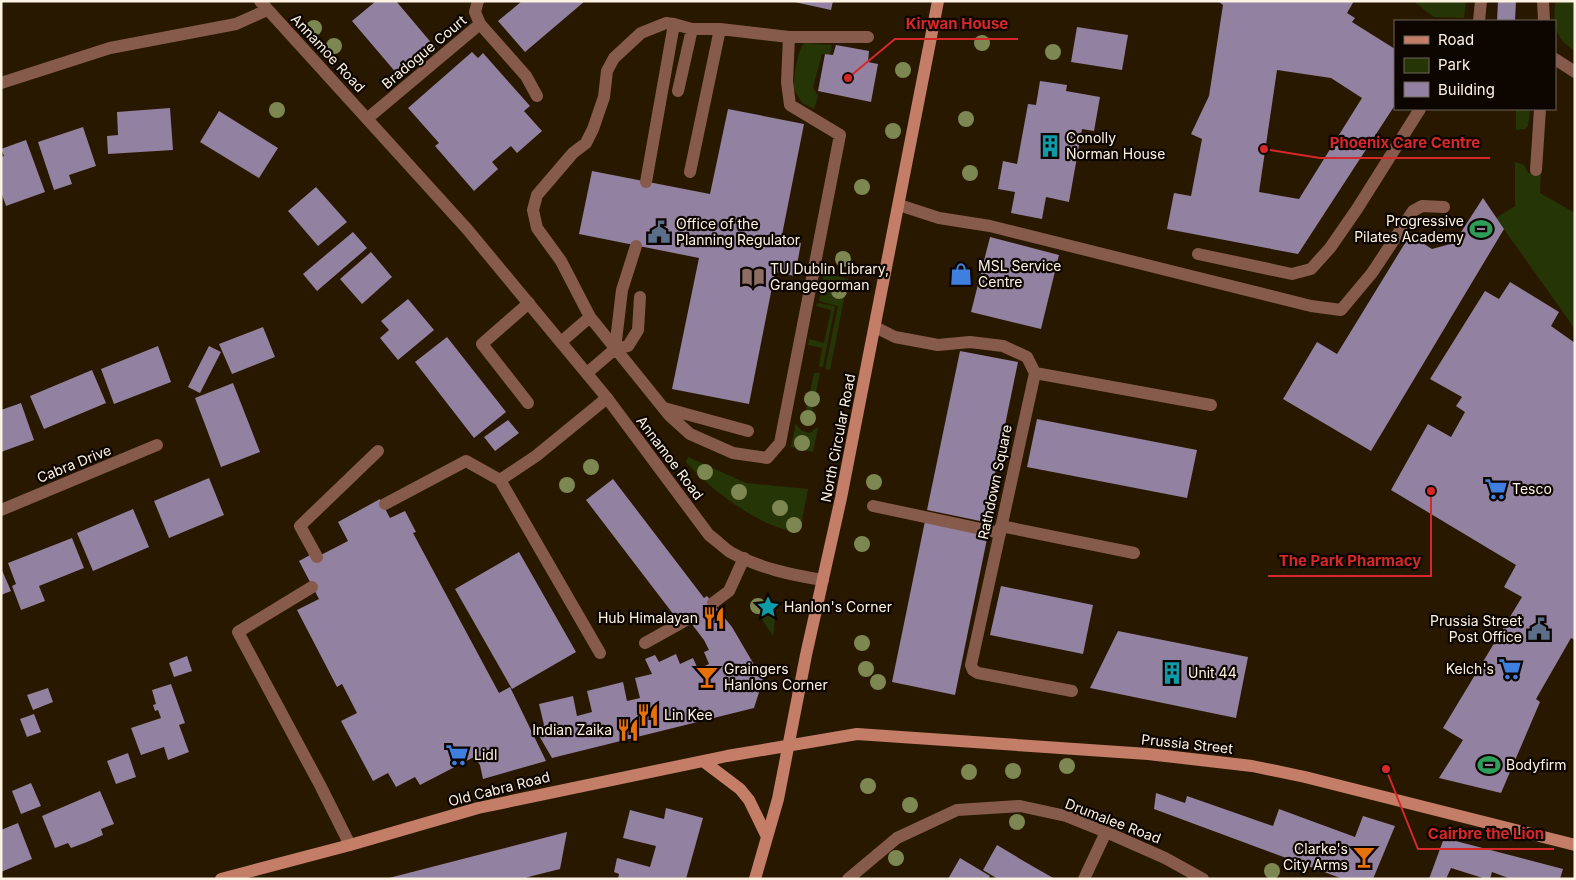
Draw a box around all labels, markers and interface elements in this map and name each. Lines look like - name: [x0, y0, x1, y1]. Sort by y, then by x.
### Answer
- callout: Kirwan House: [895, 9, 1018, 39]
- street label: Annamoe Road: [288, 10, 369, 95]
- street label: Bradogue Court: [378, 11, 470, 92]
- text: Kirwan House: [906, 14, 1008, 33]
- legend: [1394, 20, 1556, 110]
- text: Road: [1438, 30, 1474, 49]
- text: Park: [1438, 55, 1471, 74]
- text: Building: [1438, 80, 1495, 99]
- callout: Phoenix Care Centre: [1320, 128, 1490, 158]
- place label: Conolly Norman House: [1066, 129, 1165, 162]
- building icon: Conolly Norman House: [1037, 133, 1063, 159]
- text: Phoenix Care Centre: [1330, 133, 1480, 152]
- place label: Progressive Pilates Academy: [1354, 212, 1464, 245]
- place label: Office of the Planning Regulator: [676, 215, 800, 248]
- sports icon: Progressive Pilates Academy: [1468, 216, 1494, 242]
- public building icon: Office of the Planning Regulator: [646, 219, 672, 245]
- place label: MSL Service Centre: [978, 257, 1062, 290]
- place label: TU Dublin Library, Grangegorman: [770, 260, 889, 293]
- shop icon: MSL Service Centre: [948, 261, 974, 287]
- library icon: TU Dublin Library, Grangegorman: [740, 264, 766, 290]
- street label: North Circular Road: [817, 372, 858, 504]
- street label: Annamoe Road: [633, 412, 707, 503]
- street label: Rathdown Square: [974, 423, 1015, 541]
- street label: Cabra Drive: [34, 441, 113, 486]
- supermarket icon: Tesco: [1483, 476, 1509, 502]
- place label: Tesco: [1512, 480, 1552, 497]
- callout: The Park Pharmacy: [1268, 546, 1431, 576]
- text: The Park Pharmacy: [1279, 551, 1421, 570]
- place icon: Hanlon's Corner: [755, 594, 781, 620]
- place label: Hanlon's Corner: [784, 598, 892, 615]
- restaurant icon: Hub Himalayan: [701, 605, 727, 631]
- place label: Hub Himalayan: [598, 609, 698, 626]
- place label: Prussia Street Post Office: [1430, 612, 1522, 645]
- public building icon: Prussia Street Post Office: [1526, 616, 1552, 642]
- supermarket icon: Kelch's: [1497, 656, 1523, 682]
- place label: Graingers Hanlons Corner: [724, 660, 828, 693]
- building icon: Unit 44: [1159, 660, 1185, 686]
- place label: Kelch's: [1446, 660, 1494, 677]
- bar icon: Graingers Hanlons Corner: [694, 664, 720, 690]
- place label: Unit 44: [1188, 664, 1237, 681]
- restaurant icon: Lin Kee: [635, 702, 661, 728]
- place label: Lin Kee: [664, 706, 713, 723]
- restaurant icon: Indian Zaika: [615, 717, 641, 743]
- place label: Indian Zaika: [532, 721, 612, 738]
- street label: Prussia Street: [1140, 730, 1234, 757]
- supermarket icon: Lidl: [444, 742, 470, 768]
- place label: Lidl: [474, 746, 497, 763]
- sports icon: Bodyfirm: [1476, 752, 1502, 778]
- place label: Bodyfirm: [1506, 756, 1567, 773]
- street label: Old Cabra Road: [446, 768, 551, 809]
- street label: Drumalee Road: [1063, 794, 1163, 847]
- callout: Cairbre the Lion: [1418, 819, 1554, 849]
- text: Cairbre the Lion: [1428, 824, 1544, 843]
- place label: Clarke's City Arms: [1283, 840, 1348, 873]
- bar icon: Clarke's City Arms: [1351, 844, 1377, 870]

